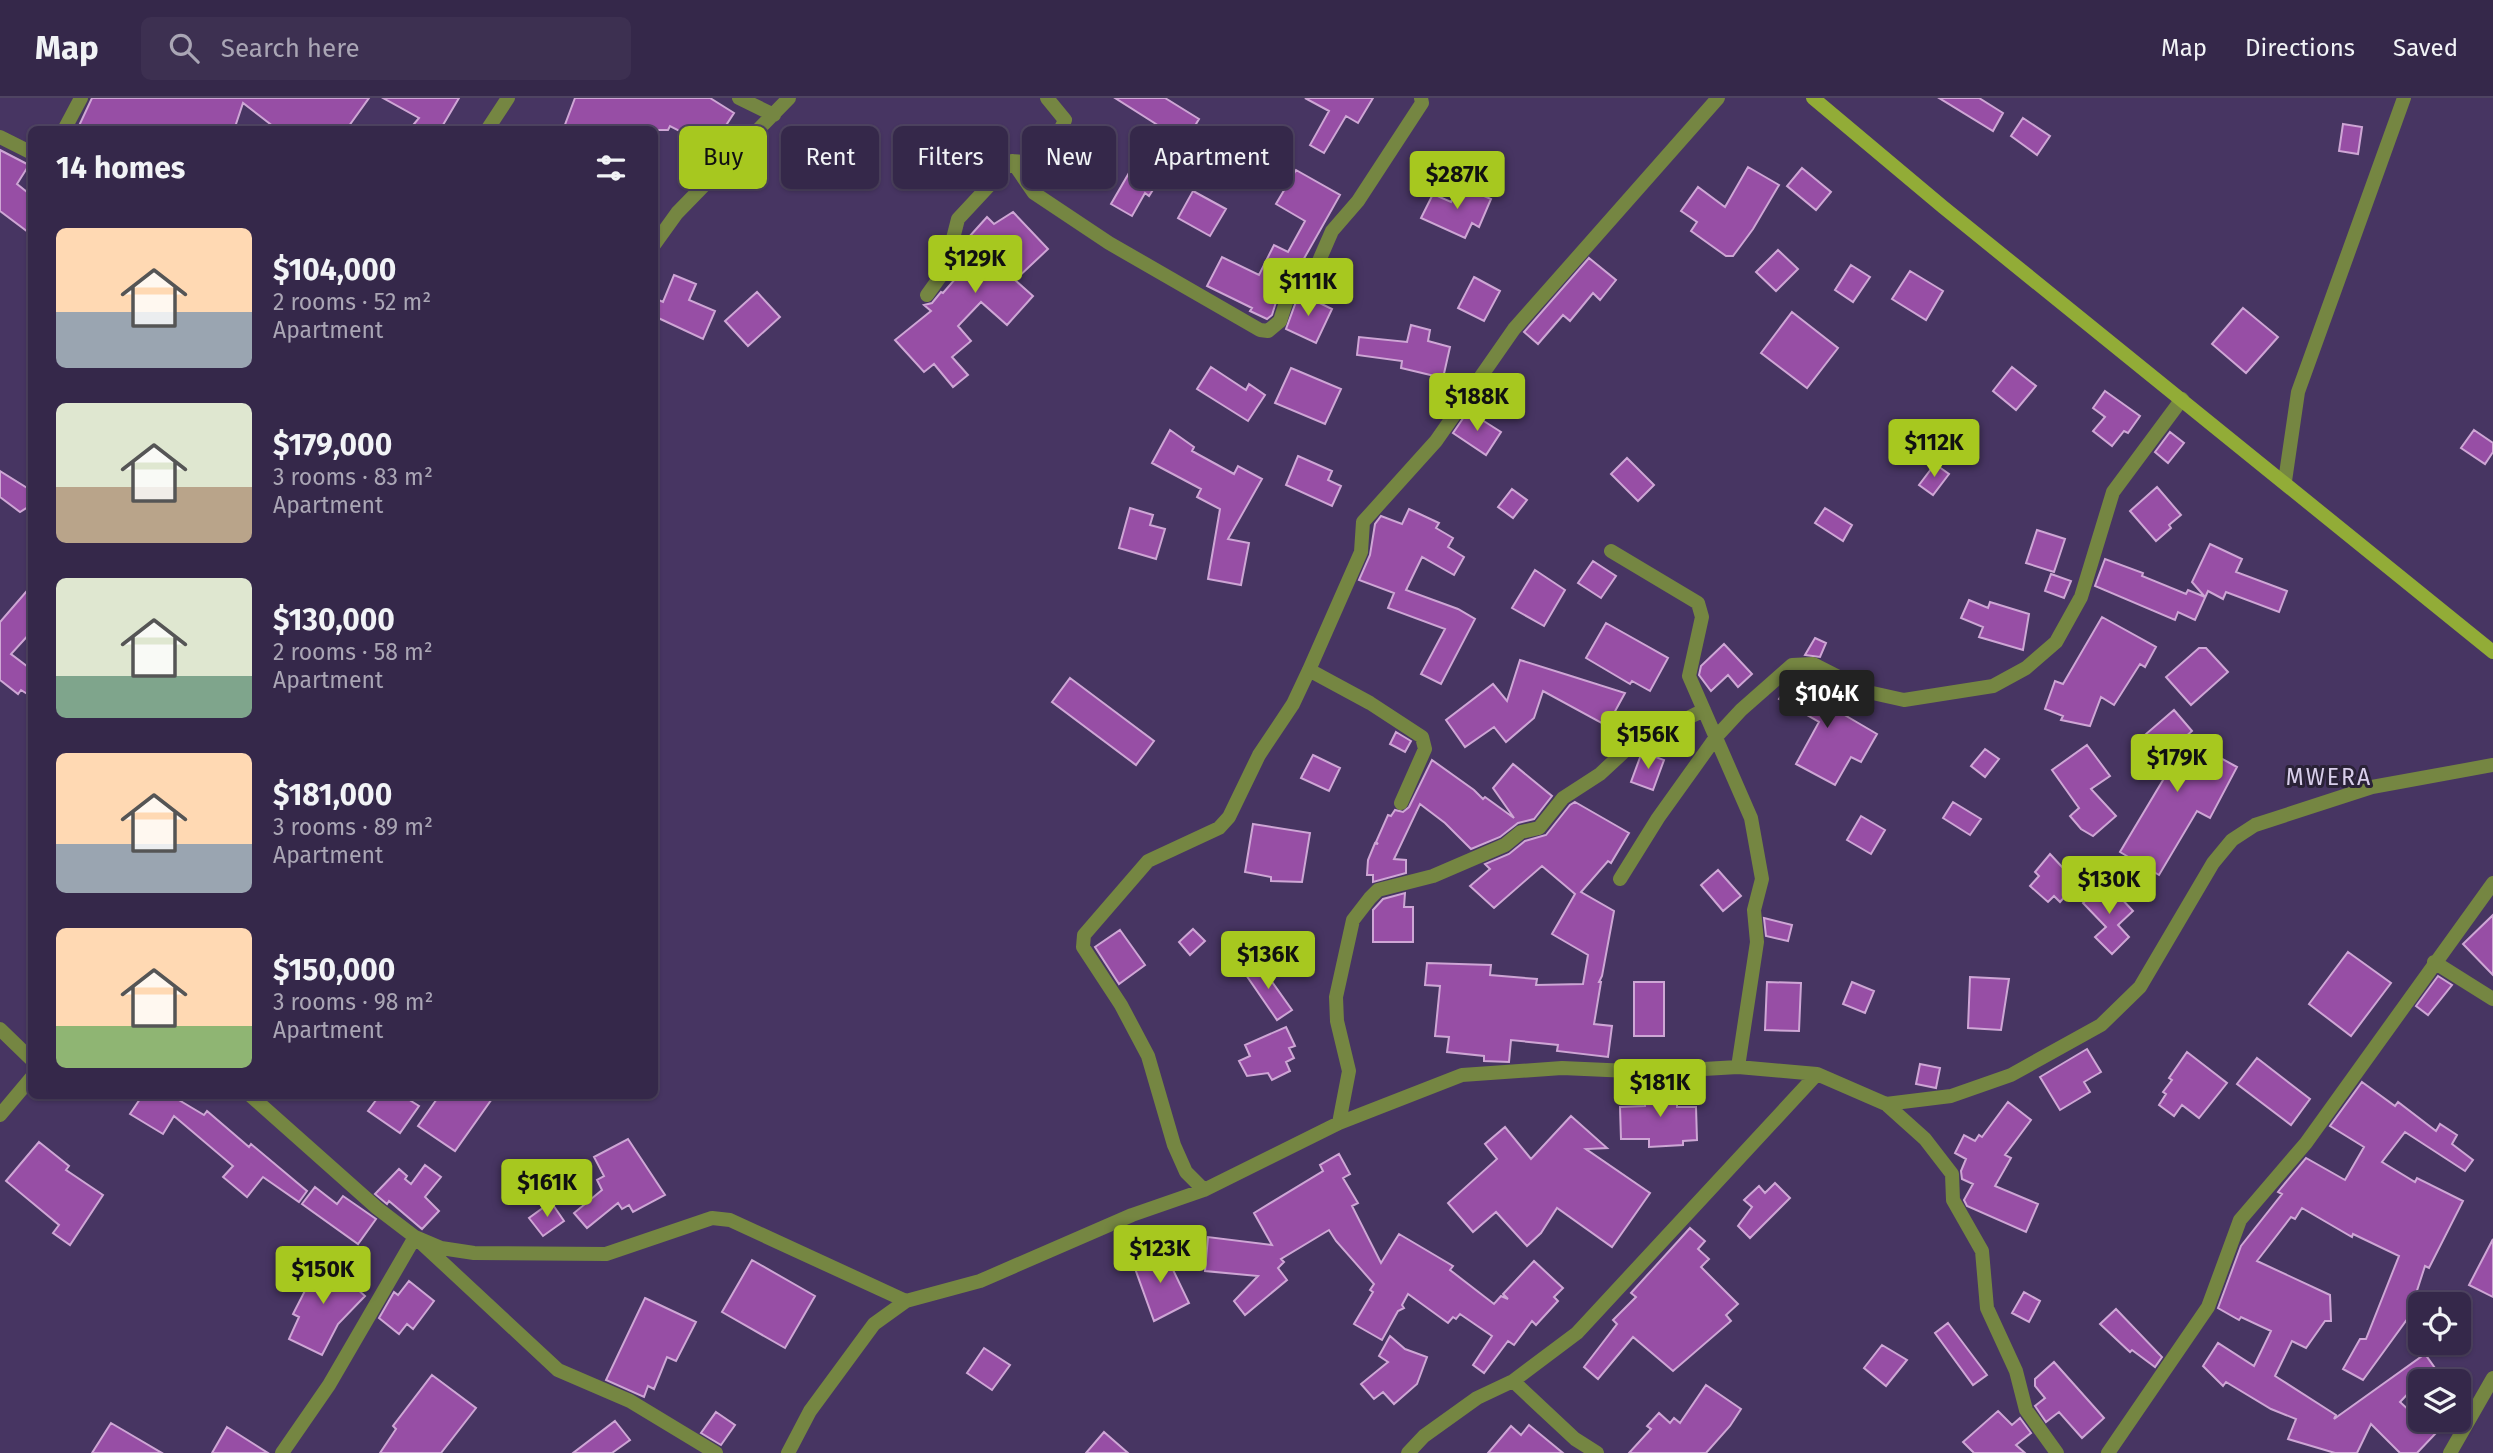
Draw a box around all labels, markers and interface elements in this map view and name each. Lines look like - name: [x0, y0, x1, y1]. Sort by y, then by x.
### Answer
- search box: [141, 17, 631, 80]
- text: Map: [35, 28, 99, 68]
- icon: search: [165, 29, 203, 67]
- text: Search here: [221, 33, 360, 64]
- text: Map: [2161, 34, 2207, 62]
- text: Directions: [2245, 34, 2355, 62]
- text: Saved: [2393, 34, 2458, 62]
- chip: Buy: [679, 126, 767, 189]
- chip: Rent: [781, 126, 879, 189]
- chip: Filters: [893, 126, 1008, 189]
- chip: New: [1022, 126, 1116, 189]
- chip: Apartment: [1130, 126, 1293, 189]
- icon: filters: [592, 149, 630, 187]
- text: 14 homes: [56, 150, 185, 186]
- pin: $287K: [1408, 152, 1506, 211]
- text: $287K: [1426, 160, 1488, 188]
- pin: $129K: [926, 236, 1024, 295]
- text: $129K: [944, 244, 1006, 272]
- text: $104,000: [273, 252, 396, 288]
- icon: home: [112, 256, 196, 340]
- pin: $111K: [1259, 258, 1357, 318]
- text: $111K: [1279, 267, 1337, 295]
- text: 2 rooms · 52 m²: [273, 288, 431, 316]
- text: Apartment: [273, 316, 383, 344]
- pin: $188K: [1428, 374, 1526, 433]
- text: $188K: [1445, 382, 1509, 410]
- pin: $112K: [1885, 420, 1983, 479]
- text: $179,000: [273, 427, 392, 463]
- text: $112K: [1904, 428, 1964, 456]
- icon: home: [112, 431, 196, 515]
- text: 3 rooms · 83 m²: [273, 463, 433, 491]
- text: Apartment: [273, 491, 383, 519]
- text: $130,000: [273, 602, 395, 638]
- icon: home: [112, 606, 196, 690]
- text: 2 rooms · 58 m²: [273, 638, 433, 666]
- text: Apartment: [273, 666, 383, 694]
- pin: $104K: [1778, 670, 1876, 730]
- text: $104K: [1795, 679, 1859, 707]
- pin: $156K: [1599, 712, 1697, 771]
- text: $156K: [1617, 720, 1679, 748]
- pin: $179K: [2128, 734, 2226, 794]
- text: $179K: [2147, 743, 2207, 771]
- district label: MWERA: [2286, 763, 2372, 791]
- text: $181,000: [273, 777, 392, 813]
- icon: home: [112, 781, 196, 865]
- text: 3 rooms · 89 m²: [273, 813, 433, 841]
- text: Apartment: [273, 841, 383, 869]
- pin: $130K: [2060, 856, 2158, 916]
- text: $130K: [2078, 865, 2140, 893]
- pin: $136K: [1219, 932, 1317, 991]
- text: $136K: [1237, 940, 1299, 968]
- text: $150,000: [273, 952, 395, 988]
- icon: home: [112, 956, 196, 1040]
- text: 3 rooms · 98 m²: [273, 988, 433, 1016]
- text: Apartment: [273, 1016, 383, 1044]
- pin: $181K: [1611, 1060, 1709, 1119]
- text: $181K: [1630, 1068, 1690, 1096]
- pin: $161K: [498, 1160, 596, 1219]
- text: $161K: [517, 1168, 577, 1196]
- pin: $123K: [1111, 1226, 1209, 1285]
- text: $123K: [1130, 1234, 1190, 1262]
- pin: $150K: [274, 1246, 372, 1306]
- text: $150K: [292, 1255, 354, 1283]
- map controls: [2408, 1292, 2471, 1432]
- button: locate: [2408, 1292, 2471, 1355]
- button: layers: [2408, 1369, 2471, 1432]

